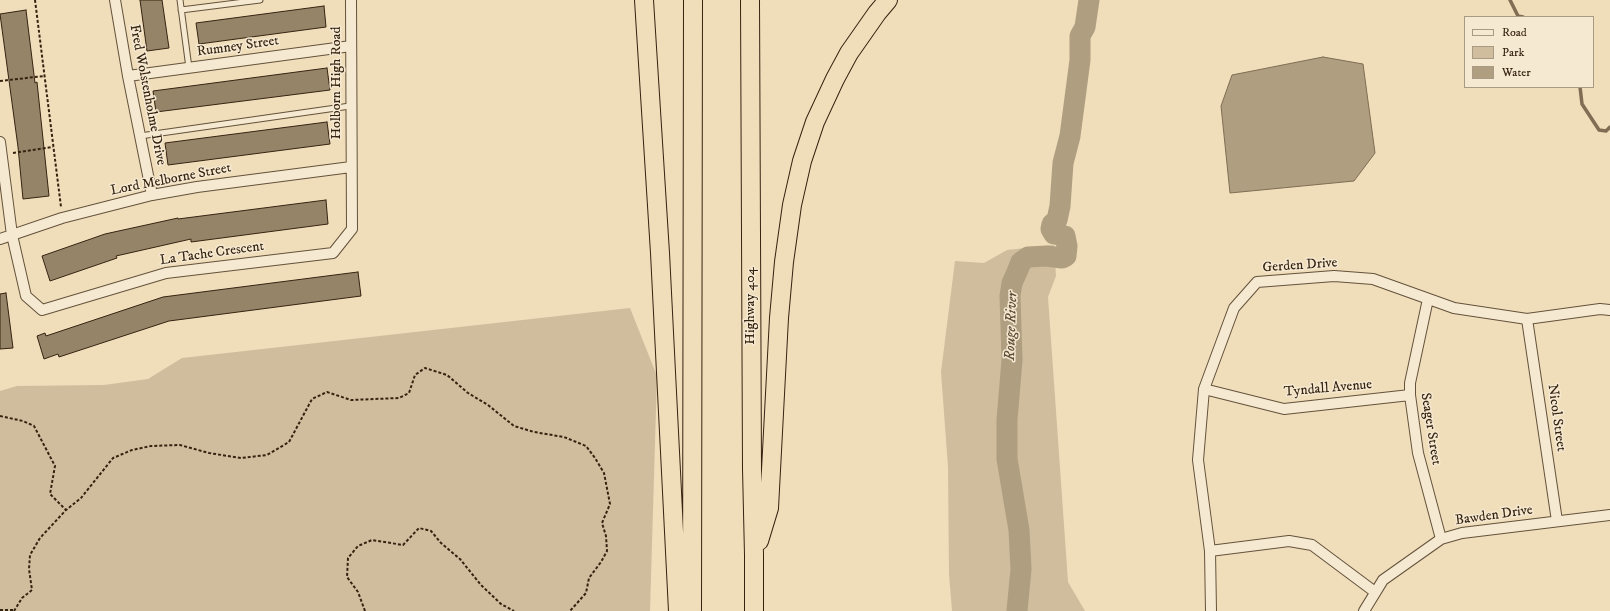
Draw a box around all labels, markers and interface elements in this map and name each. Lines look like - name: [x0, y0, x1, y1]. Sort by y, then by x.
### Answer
- legend: [1464, 16, 1594, 88]
- street label: Fred Wolstenholme Drive: [125, 23, 169, 167]
- text: Road: [1502, 25, 1527, 40]
- street label: Holborn High Road: [329, 27, 345, 139]
- street label: Rumney Street: [196, 33, 280, 61]
- text: Park: [1502, 45, 1524, 60]
- text: Water: [1502, 65, 1531, 80]
- street label: Lord Melborne Street: [109, 160, 233, 200]
- street label: La Tache Crescent: [159, 238, 265, 270]
- street label: Gerden Drive: [1262, 255, 1338, 277]
- street label: Highway 404: [743, 267, 759, 345]
- water label: Rouge River: [1002, 291, 1022, 361]
- street label: Tyndall Avenue: [1283, 377, 1373, 401]
- street label: Nicol Street: [1543, 383, 1569, 453]
- street label: Seager Street: [1416, 392, 1444, 466]
- street label: Bawden Drive: [1454, 502, 1534, 530]

